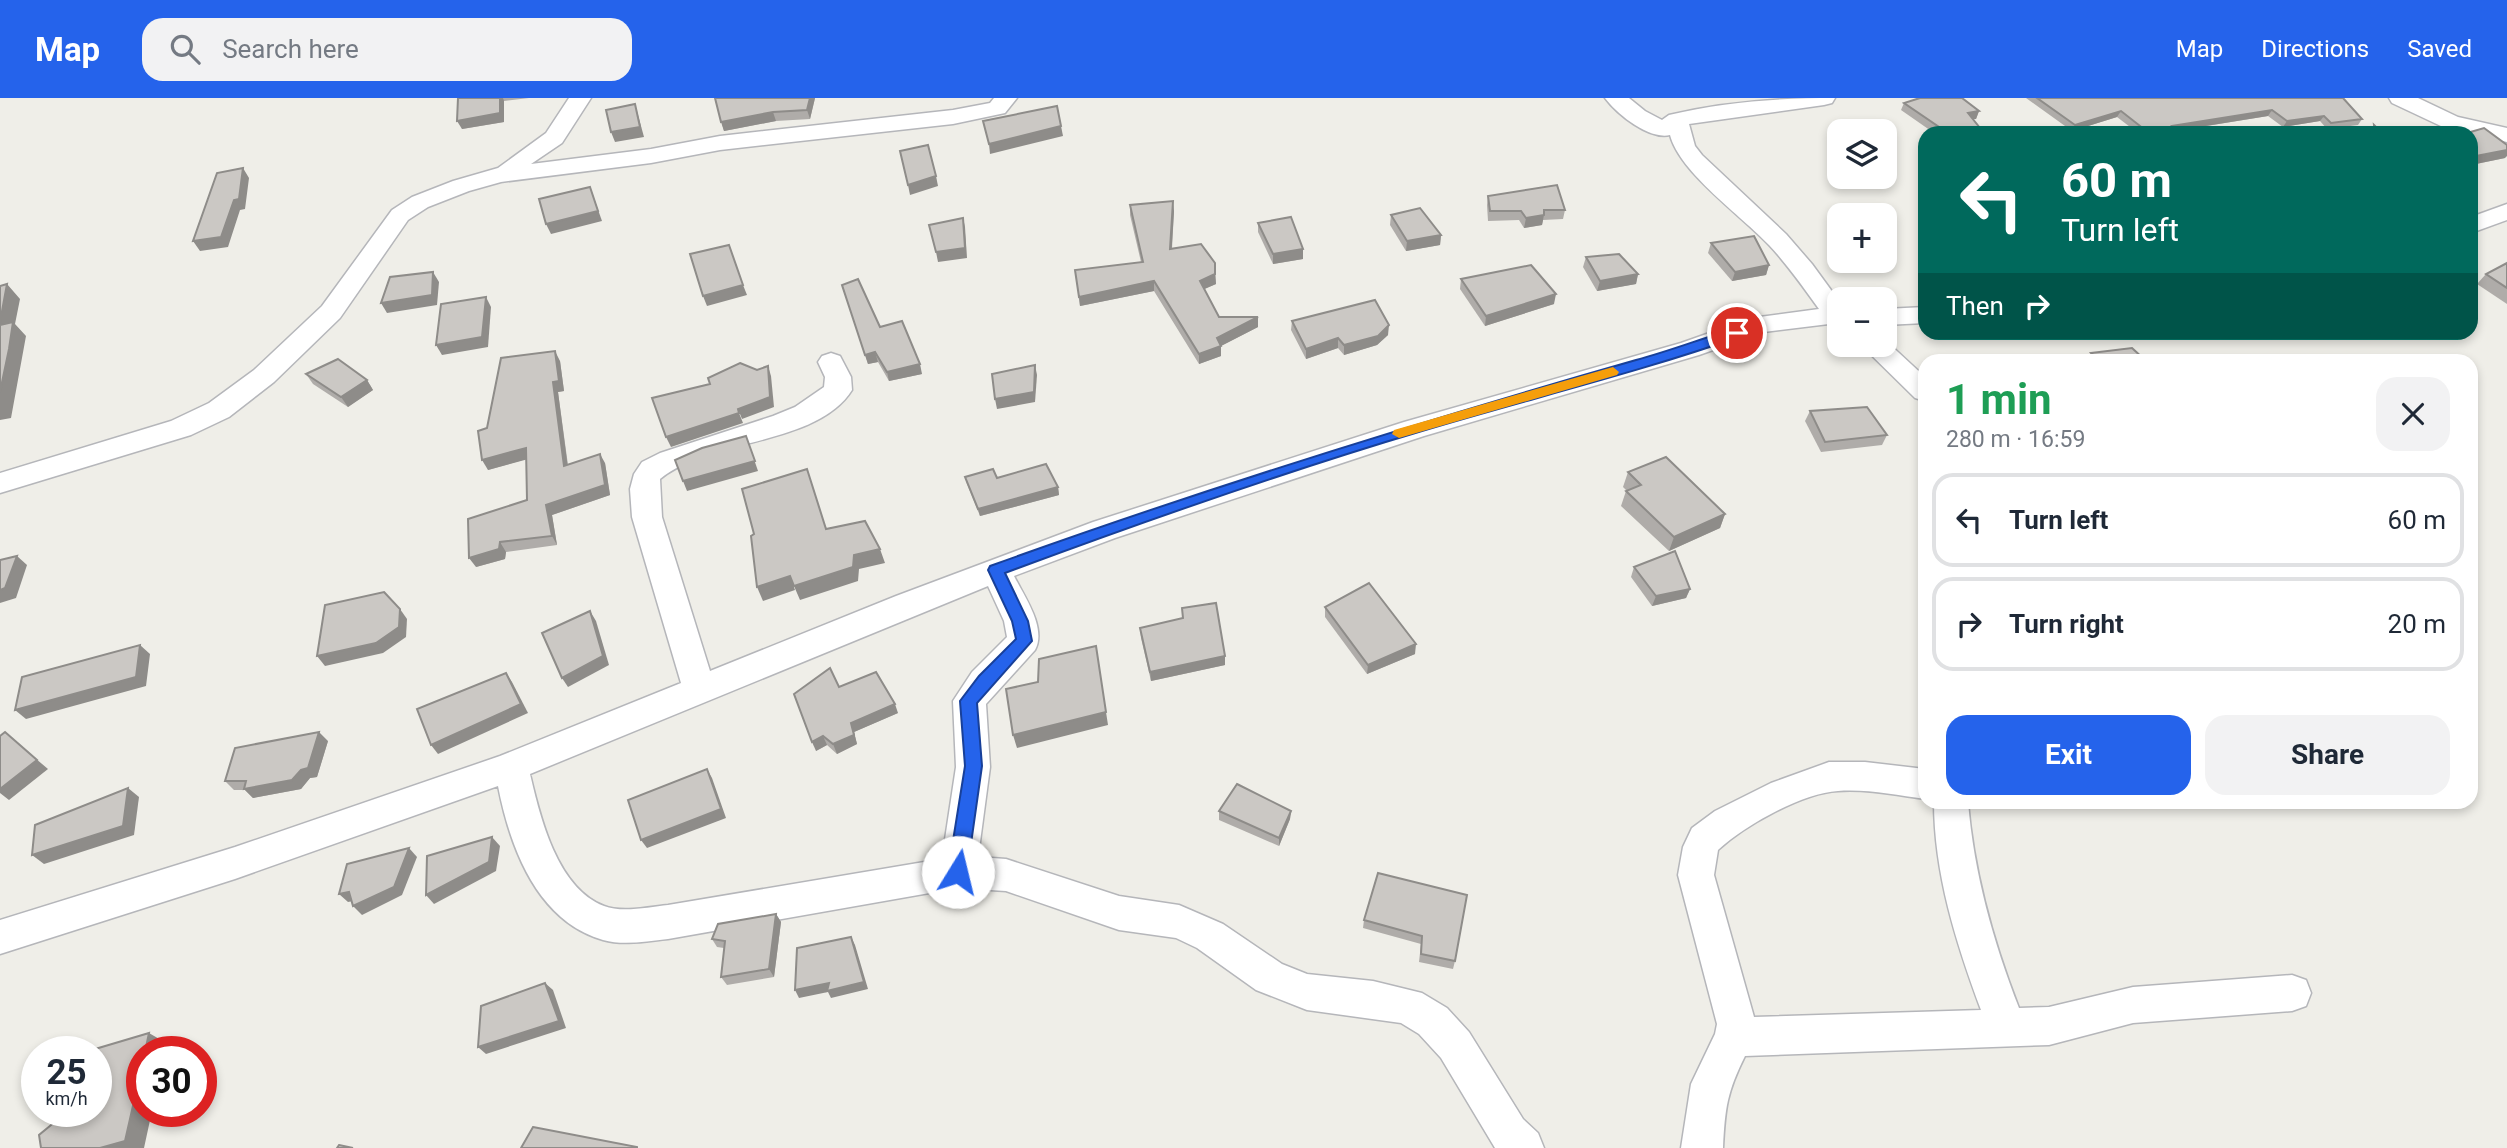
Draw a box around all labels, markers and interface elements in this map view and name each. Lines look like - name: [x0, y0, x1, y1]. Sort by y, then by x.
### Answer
- search box: [142, 18, 632, 81]
- text: Map: [35, 30, 100, 69]
- icon: search: [166, 30, 204, 68]
- text: Search here: [222, 34, 359, 64]
- text: Map: [2176, 35, 2223, 63]
- text: Directions: [2261, 35, 2369, 63]
- text: Saved: [2407, 35, 2472, 63]
- map controls: [1827, 119, 1897, 357]
- button: layers: [1827, 119, 1897, 189]
- text: 60 m: [2061, 152, 2172, 209]
- icon: left: [1946, 154, 2037, 245]
- button: +: [1827, 203, 1897, 273]
- text: Turn left: [2061, 211, 2179, 249]
- button: −: [1827, 287, 1897, 357]
- icon: right: [2018, 287, 2056, 325]
- text: Then: [1946, 291, 2004, 321]
- pin: [1707, 303, 1767, 363]
- icon: arrive: [1718, 314, 1756, 352]
- text: 1 min: [1946, 375, 2052, 424]
- button: close: [2376, 377, 2450, 451]
- text: 280 m · 16:59: [1946, 426, 2085, 453]
- icon: left: [1950, 501, 1988, 539]
- text: Turn left: [2009, 505, 2108, 535]
- text: 60 m: [2388, 505, 2446, 535]
- icon: right: [1950, 605, 1988, 643]
- text: Turn right: [2009, 609, 2124, 639]
- text: 20 m: [2388, 609, 2446, 639]
- button: Exit: [1946, 715, 2191, 795]
- button: Share: [2205, 715, 2450, 795]
- position arrow: [921, 835, 995, 909]
- speed limit sign: 30: [126, 1036, 217, 1127]
- text: 25: [46, 1052, 87, 1093]
- text: km/h: [45, 1088, 88, 1109]

